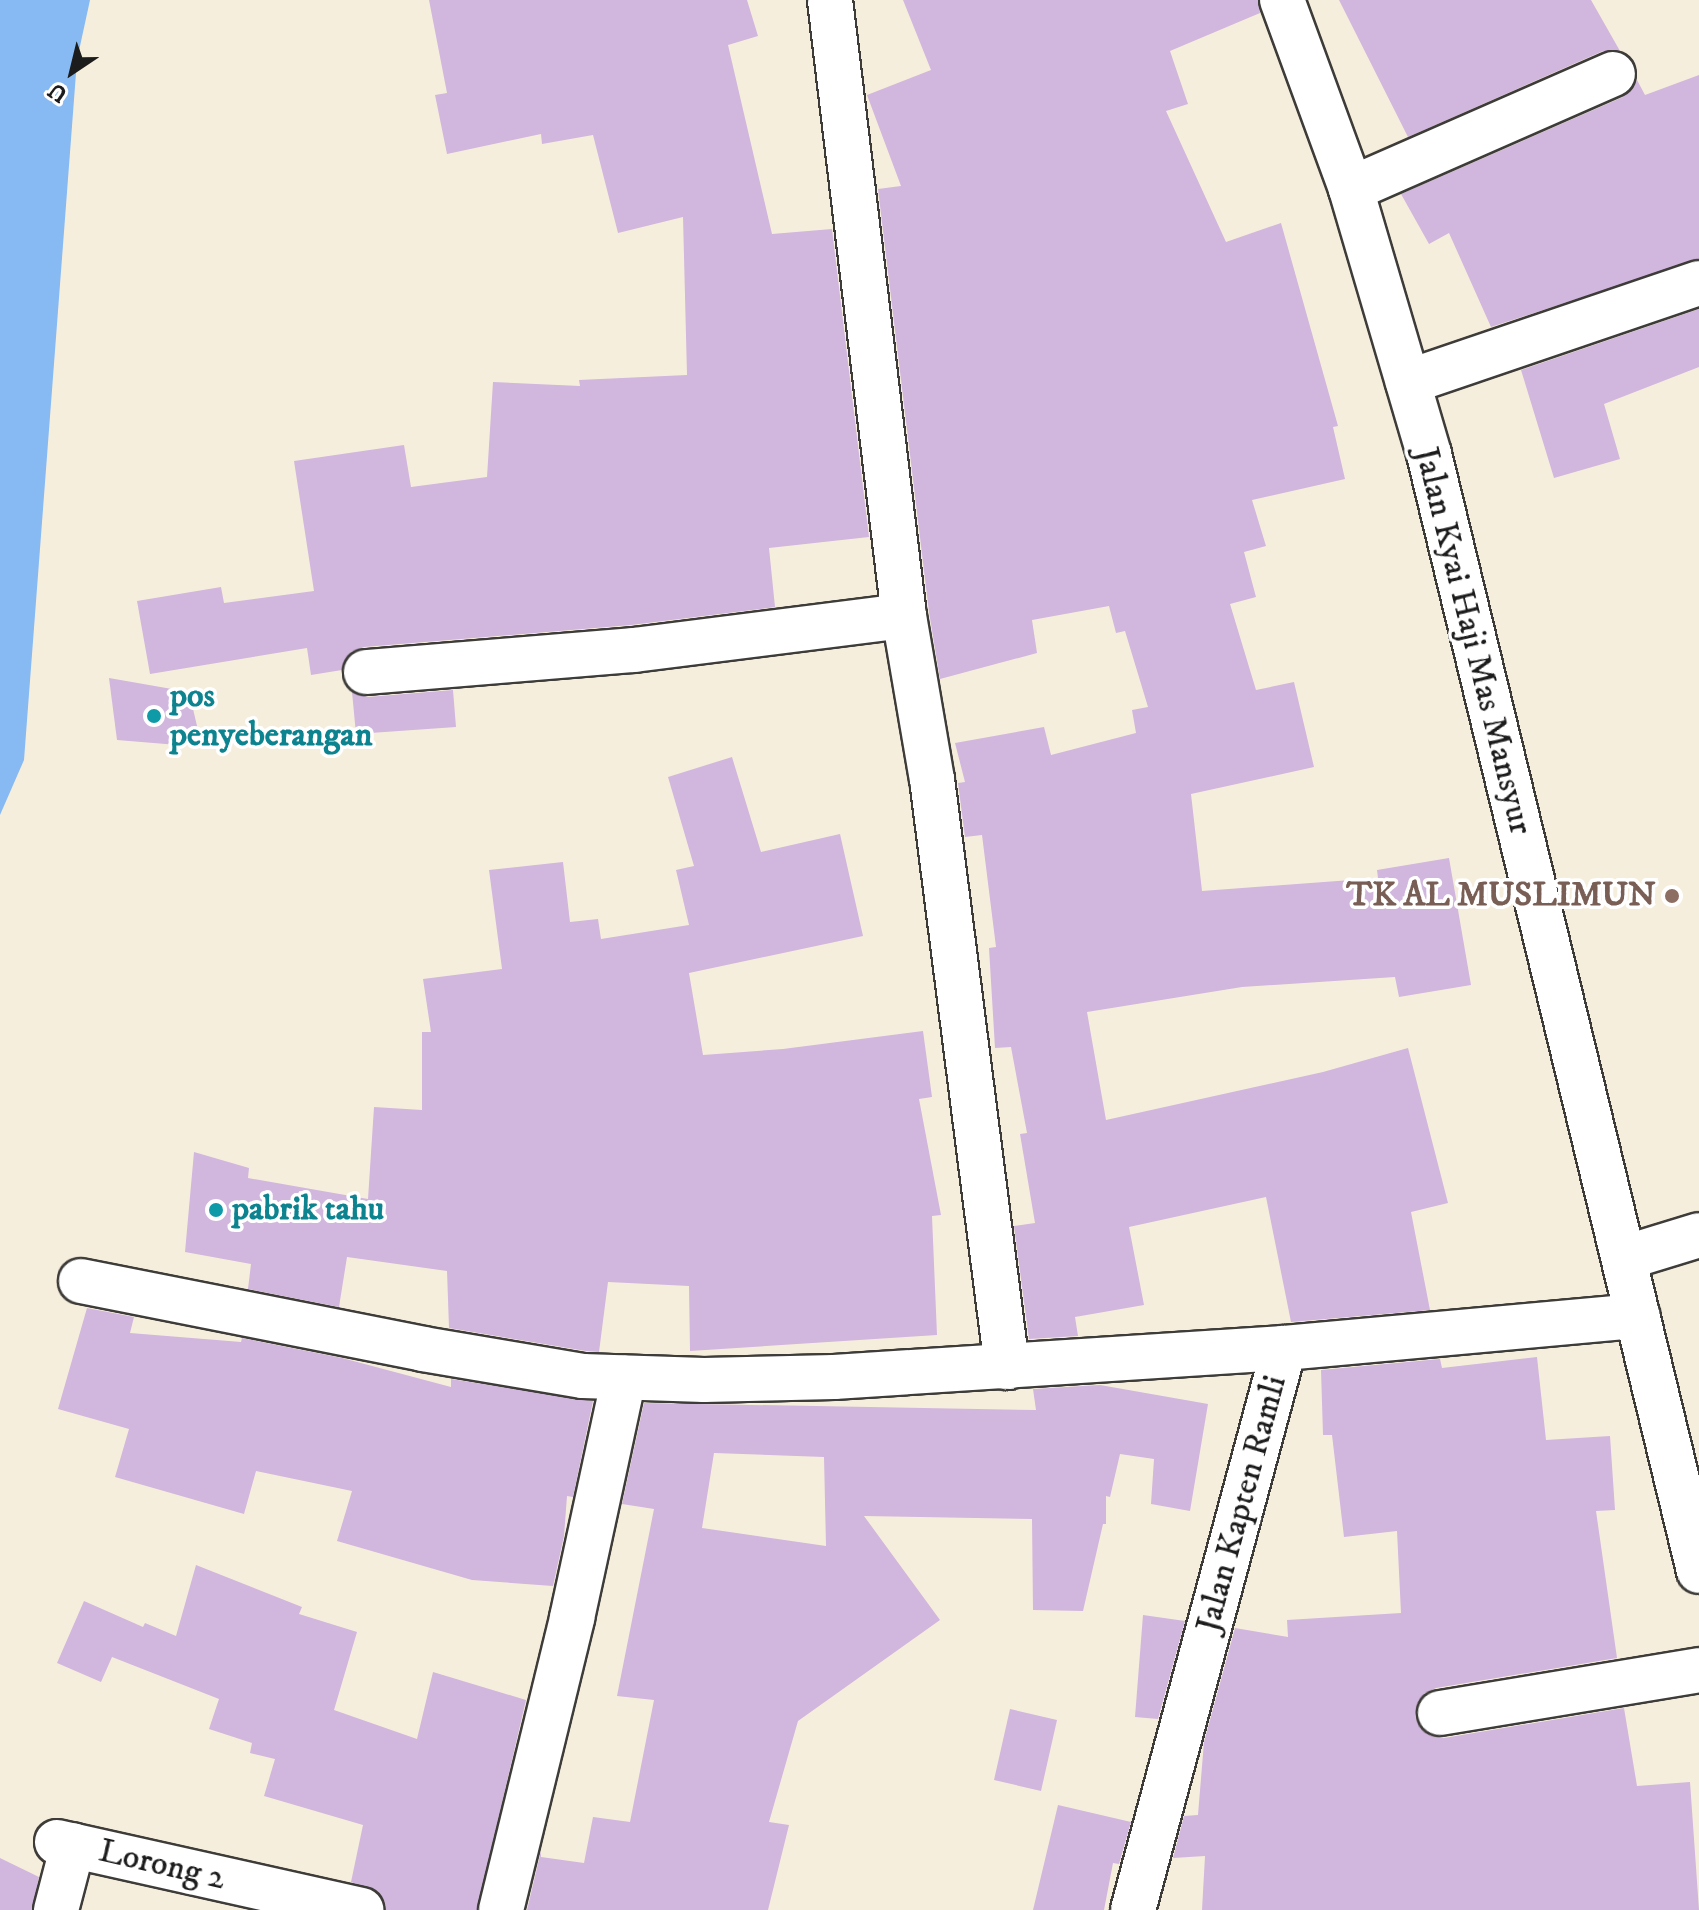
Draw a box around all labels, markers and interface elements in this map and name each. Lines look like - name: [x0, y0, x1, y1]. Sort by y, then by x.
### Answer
- north arrow: [32, 32, 112, 112]
- text: U: [43, 76, 73, 108]
- street label: Jalan Kyai Haji Mas Mansyur: [1405, 443, 1541, 839]
- place label: pos penyeberangan: [170, 676, 373, 756]
- marker: pos penyeberangan: [145, 707, 163, 725]
- place label: TK AL MUSLIMUN: [1347, 876, 1656, 916]
- marker: TK AL MUSLIMUN: [1663, 887, 1681, 905]
- place label: pabrik tahu: [232, 1190, 384, 1230]
- marker: pabrik tahu: [207, 1201, 225, 1219]
- street label: Jalan Kapten Ramli: [1188, 1371, 1296, 1637]
- street label: Lorong 2: [95, 1831, 229, 1899]

